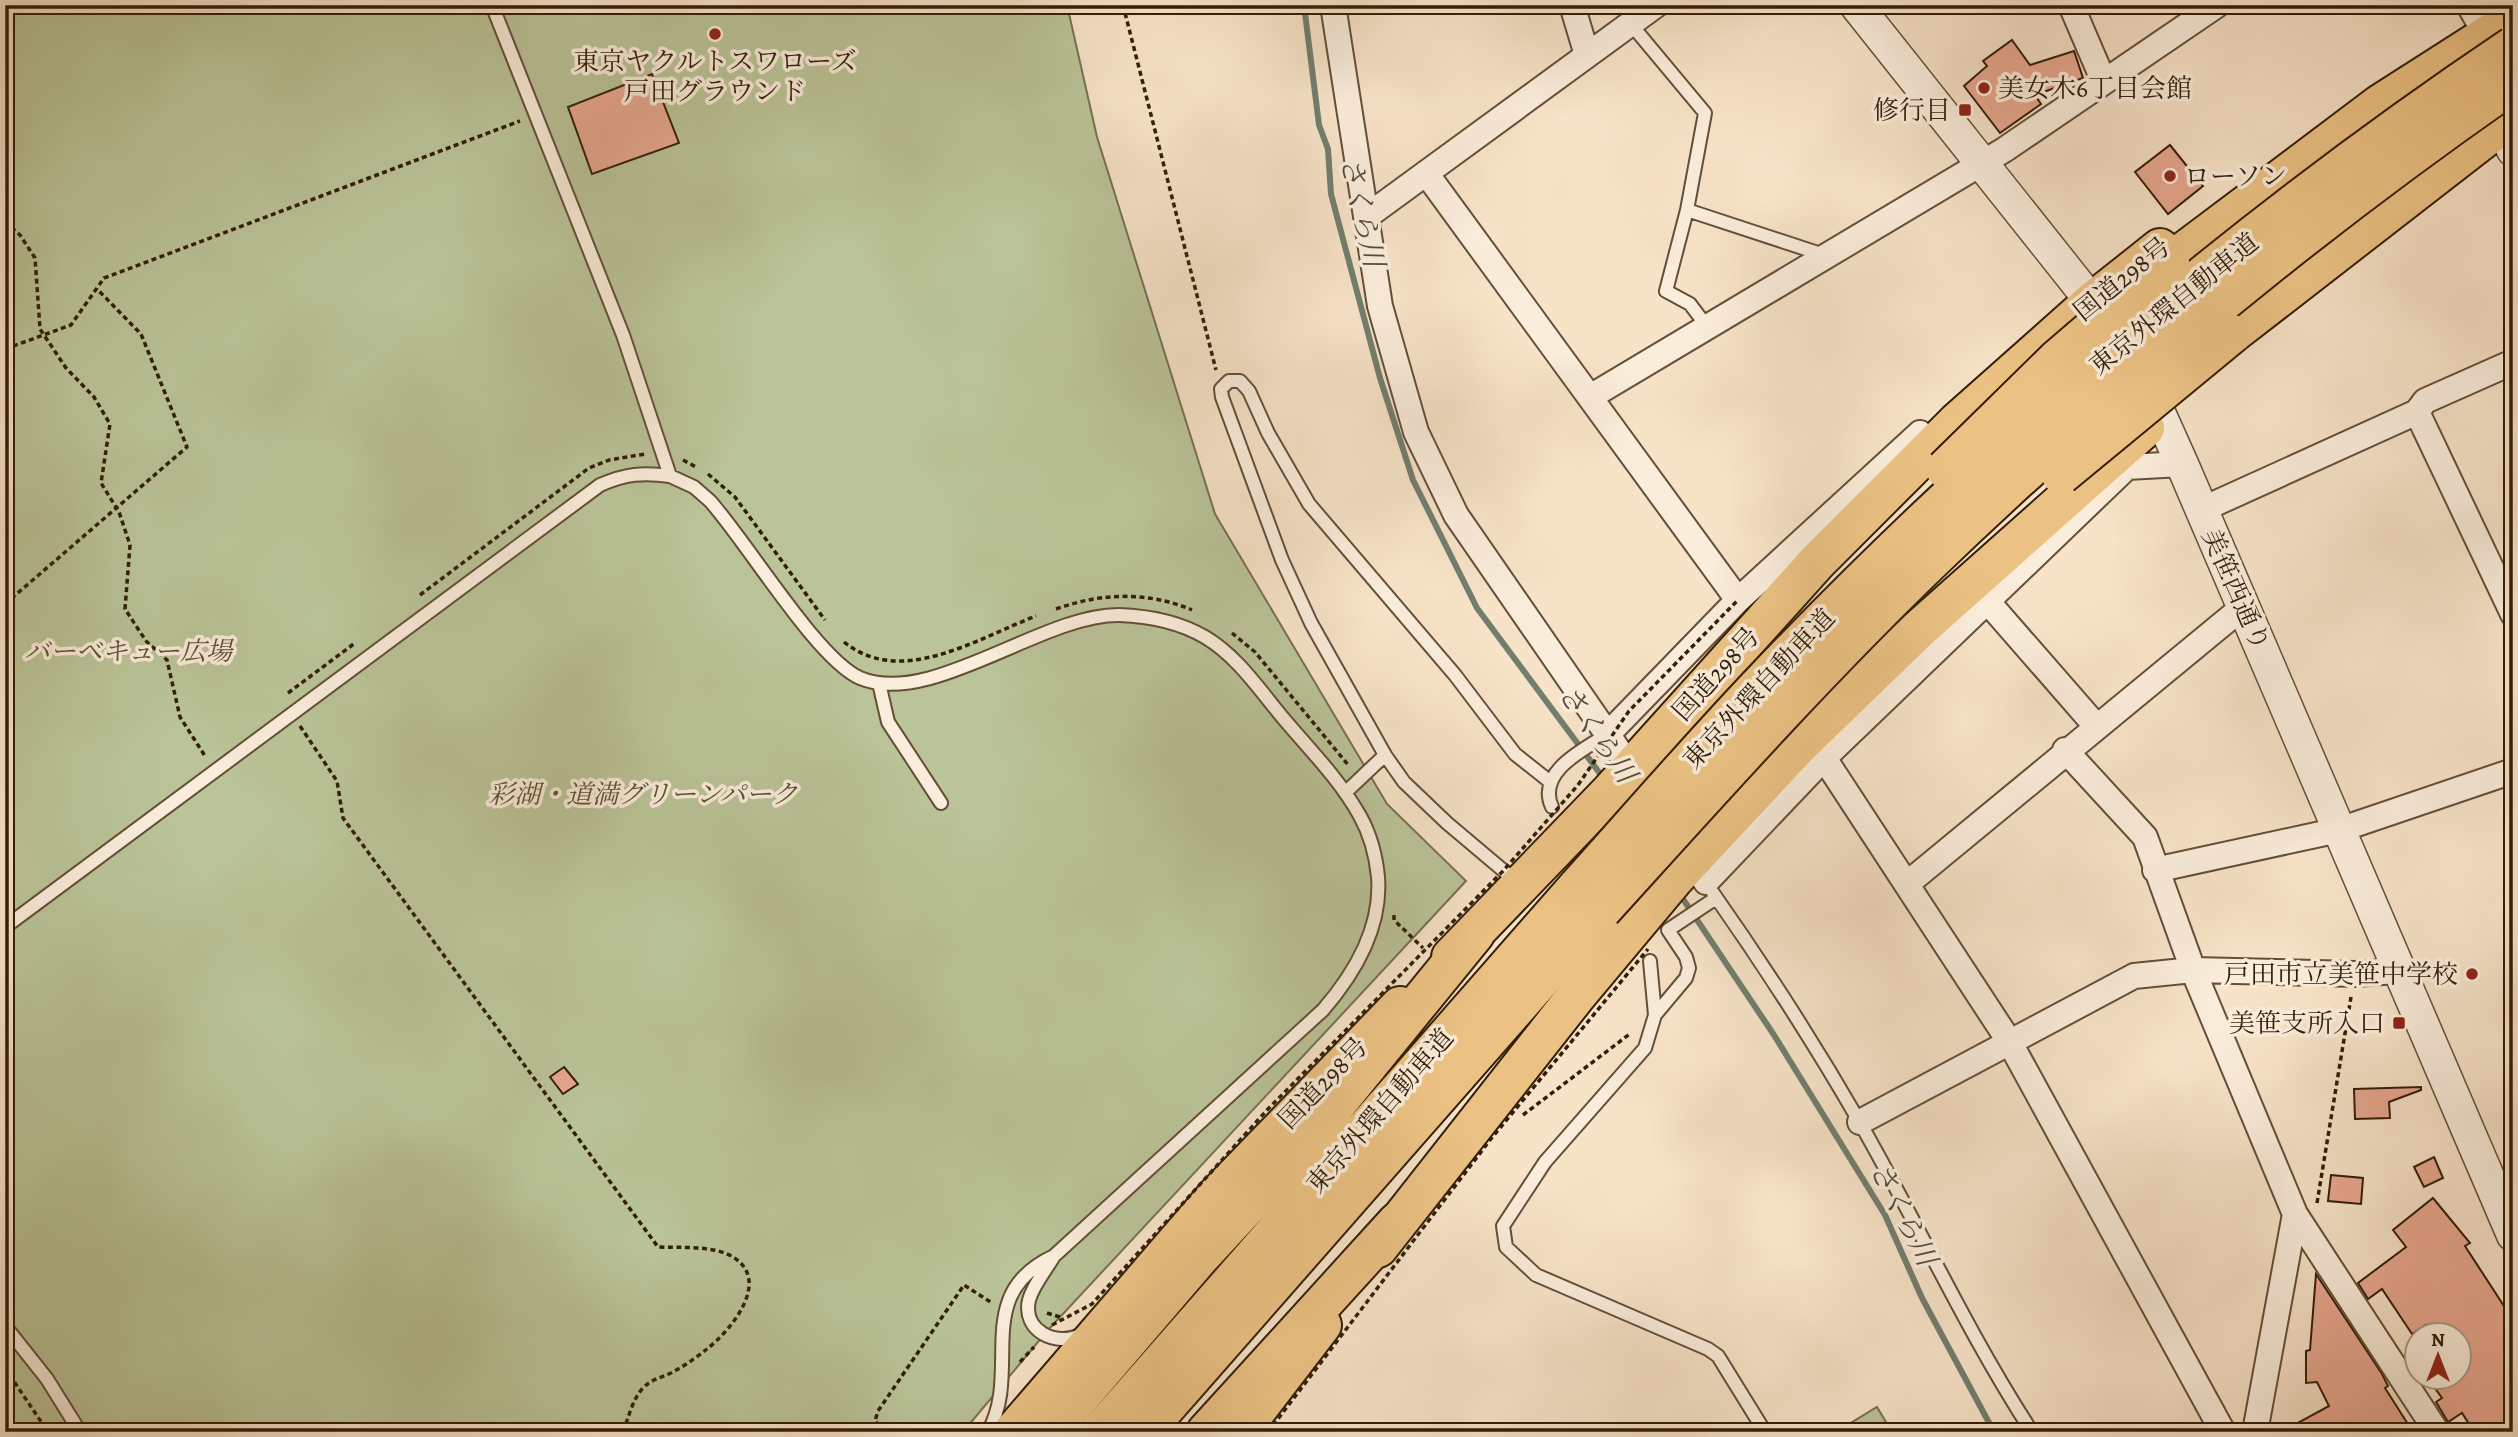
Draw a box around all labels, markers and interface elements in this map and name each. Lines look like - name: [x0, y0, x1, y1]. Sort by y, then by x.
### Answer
- marker: 東京ヤクルトスワローズ 戸田グラウンド: [707, 26, 723, 42]
- place label: 東京ヤクルトスワローズ 戸田グラウンド: [573, 44, 857, 109]
- place label: 美女木6丁目会館: [1998, 71, 2192, 106]
- marker: 美女木6丁目会館: [1976, 80, 1992, 96]
- place label: 修行目: [1873, 93, 1951, 128]
- marker: 修行目: [1957, 102, 1973, 118]
- water label: さくら川: [1331, 153, 1394, 274]
- place label: ローソン: [2184, 159, 2287, 194]
- marker: ローソン: [2162, 168, 2178, 184]
- street label: 東京外環自動車道: [2082, 225, 2266, 383]
- street label: 国道298号: [2066, 229, 2178, 329]
- street label: 美笹西通り: [2194, 523, 2278, 657]
- street label: 東京外環自動車道: [1675, 601, 1843, 777]
- street label: 国道298号: [1665, 620, 1767, 728]
- park label: バーベキュー広場: [24, 634, 234, 669]
- water label: さくら川: [1549, 677, 1646, 793]
- park label: 彩湖・道満グリーンパーク: [488, 777, 798, 812]
- place label: 戸田市立美笹中学校: [2224, 957, 2458, 992]
- marker: 戸田市立美笹中学校: [2464, 966, 2480, 982]
- place label: 美笹支所入口: [2229, 1006, 2385, 1041]
- marker: 美笹支所入口: [2391, 1015, 2407, 1031]
- street label: 東京外環自動車道: [1299, 1021, 1461, 1201]
- street label: 国道298号: [1271, 1030, 1375, 1136]
- water label: さくら川: [1861, 1155, 1947, 1275]
- north arrow: [2402, 1322, 2472, 1392]
- text: N: [2431, 1327, 2445, 1353]

